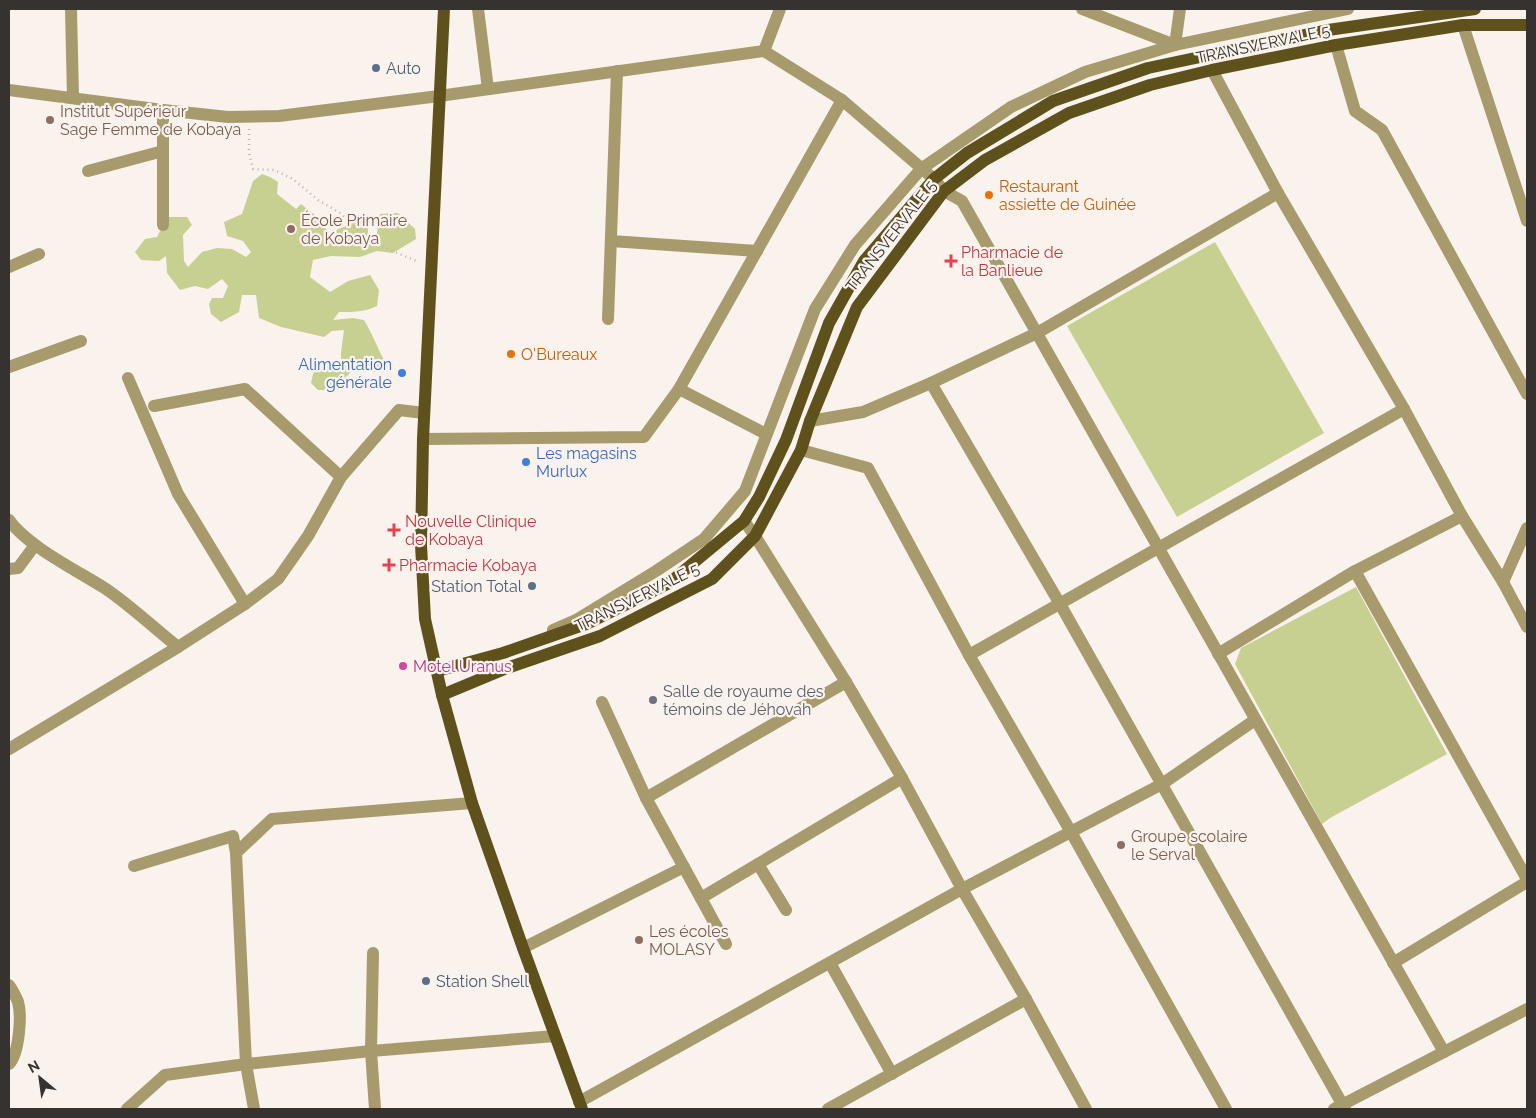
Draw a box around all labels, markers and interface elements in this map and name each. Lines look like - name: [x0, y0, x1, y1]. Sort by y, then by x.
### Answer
- street label: TRANSVERVALE 5: [1194, 20, 1332, 67]
- place label: Auto: [386, 59, 421, 78]
- marker: Auto: [370, 62, 382, 74]
- place label: Institut Supérieur Sage Femme de Kobaya: [60, 102, 241, 139]
- marker: Institut Supérieur Sage Femme de Kobaya: [44, 114, 56, 126]
- street label: TRANSVERVALE 5: [842, 176, 941, 295]
- place label: Restaurant assiette de Guinée: [999, 177, 1136, 214]
- marker: Restaurant assiette de Guinée: [983, 189, 995, 201]
- place label: École Primaire de Kobaya: [301, 210, 407, 248]
- marker: École Primaire de Kobaya: [285, 223, 297, 235]
- place label: Pharmacie de la Banlieue: [961, 243, 1063, 280]
- marker: Pharmacie de la Banlieue: [945, 255, 957, 267]
- place label: O'Bureaux: [521, 345, 597, 364]
- marker: O'Bureaux: [505, 348, 517, 360]
- place label: Alimentation générale: [298, 355, 392, 392]
- marker: Alimentation générale: [396, 367, 408, 379]
- place label: Les magasins Murlux: [536, 444, 637, 481]
- marker: Les magasins Murlux: [520, 456, 532, 468]
- place label: Nouvelle Clinique de Kobaya: [405, 512, 536, 549]
- marker: Nouvelle Clinique de Kobaya: [387, 523, 401, 537]
- place label: Pharmacie Kobaya: [399, 556, 537, 575]
- marker: Pharmacie Kobaya: [383, 559, 395, 571]
- street label: TRANSVERVALE 5: [572, 559, 703, 635]
- place label: Station Total: [431, 577, 523, 596]
- marker: Station Total: [526, 580, 538, 592]
- place label: Motel Uranus: [413, 657, 512, 676]
- marker: Motel Uranus: [397, 660, 409, 672]
- place label: Salle de royaume des témoins de Jéhovah: [663, 682, 824, 719]
- marker: Salle de royaume des témoins de Jéhovah: [647, 694, 659, 706]
- place label: Groupe scolaire le Serval: [1131, 827, 1247, 864]
- marker: Groupe scolaire le Serval: [1115, 839, 1127, 851]
- place label: Les écoles MOLASY: [649, 922, 729, 959]
- marker: Les écoles MOLASY: [633, 934, 645, 946]
- place label: Station Shell: [436, 972, 529, 991]
- marker: Station Shell: [420, 975, 432, 987]
- north arrow: [15, 1053, 65, 1103]
- text: N: [25, 1057, 42, 1076]

